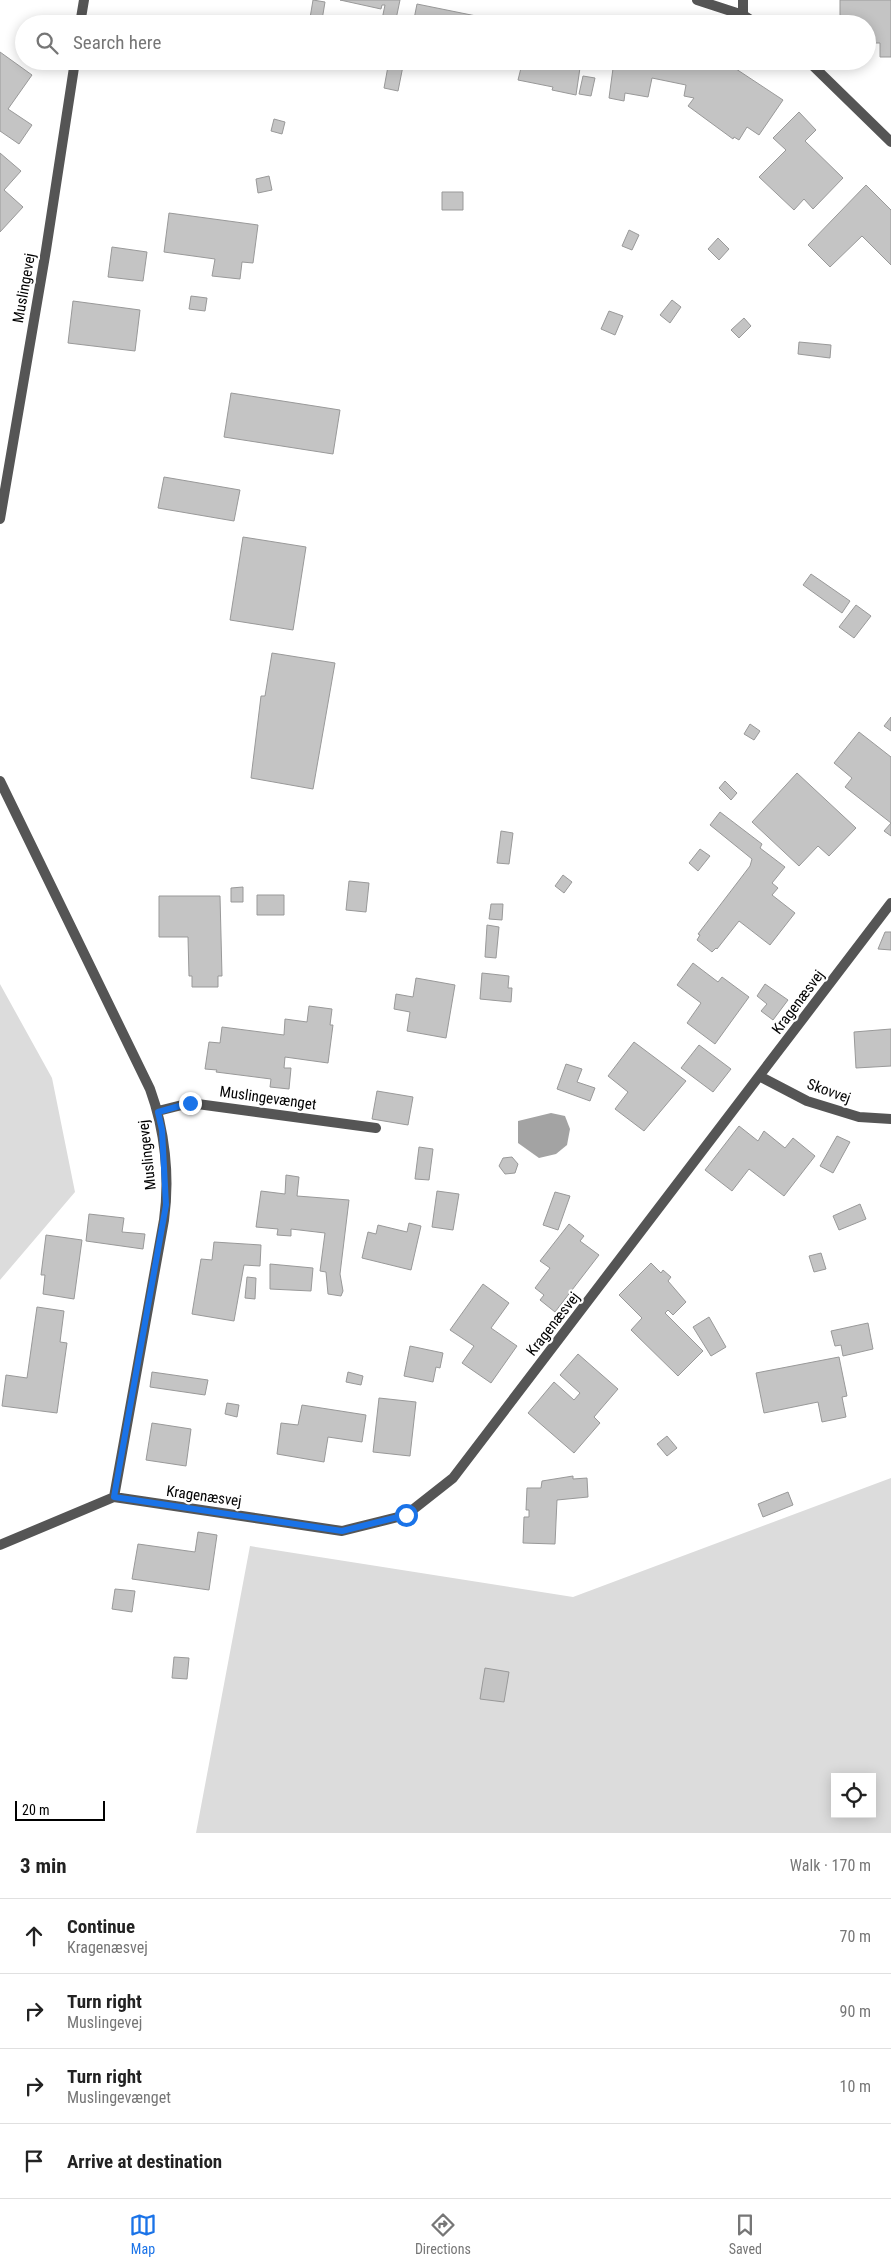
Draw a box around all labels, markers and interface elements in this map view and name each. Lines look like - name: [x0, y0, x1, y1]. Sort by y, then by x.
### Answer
- search box: [15, 15, 876, 70]
- icon: search: [33, 29, 61, 57]
- text: Search here: [73, 31, 161, 54]
- street label: Muslingevej: [9, 252, 39, 324]
- street label: Kragenæsvej: [768, 966, 828, 1038]
- street label: Skovvej: [805, 1075, 853, 1107]
- street label: Muslingevænget: [219, 1082, 317, 1114]
- route end: [179, 1092, 202, 1115]
- street label: Muslingevej: [134, 1119, 160, 1191]
- street label: Kragenæsvej: [523, 1289, 583, 1359]
- street label: Kragenæsvej: [165, 1482, 243, 1510]
- route start: [395, 1504, 418, 1527]
- map controls: [831, 1773, 876, 1818]
- button: locate: [831, 1773, 876, 1818]
- scale bar: [15, 1798, 105, 1821]
- text: 20 m: [22, 1802, 50, 1818]
- text: 3 min: [20, 1854, 67, 1878]
- text: Walk · 170 m: [790, 1856, 871, 1875]
- text: Continue: [67, 1915, 135, 1938]
- icon: ahead: [20, 1922, 48, 1950]
- text: 70 m: [839, 1927, 871, 1946]
- text: Kragenæsvej: [67, 1938, 148, 1957]
- text: Turn right: [67, 1990, 142, 2013]
- icon: right: [20, 1997, 48, 2025]
- text: 90 m: [839, 2002, 871, 2021]
- text: Muslingevej: [67, 2013, 142, 2032]
- text: Turn right: [67, 2065, 142, 2088]
- icon: right: [20, 2072, 48, 2100]
- text: 10 m: [839, 2077, 871, 2096]
- text: Muslingevænget: [67, 2088, 171, 2107]
- icon: arrive: [20, 2147, 48, 2175]
- text: Arrive at destination: [67, 2150, 222, 2173]
- tab: Map: [129, 2211, 157, 2257]
- tab: Directions: [415, 2211, 471, 2257]
- tab: Saved: [729, 2211, 762, 2257]

